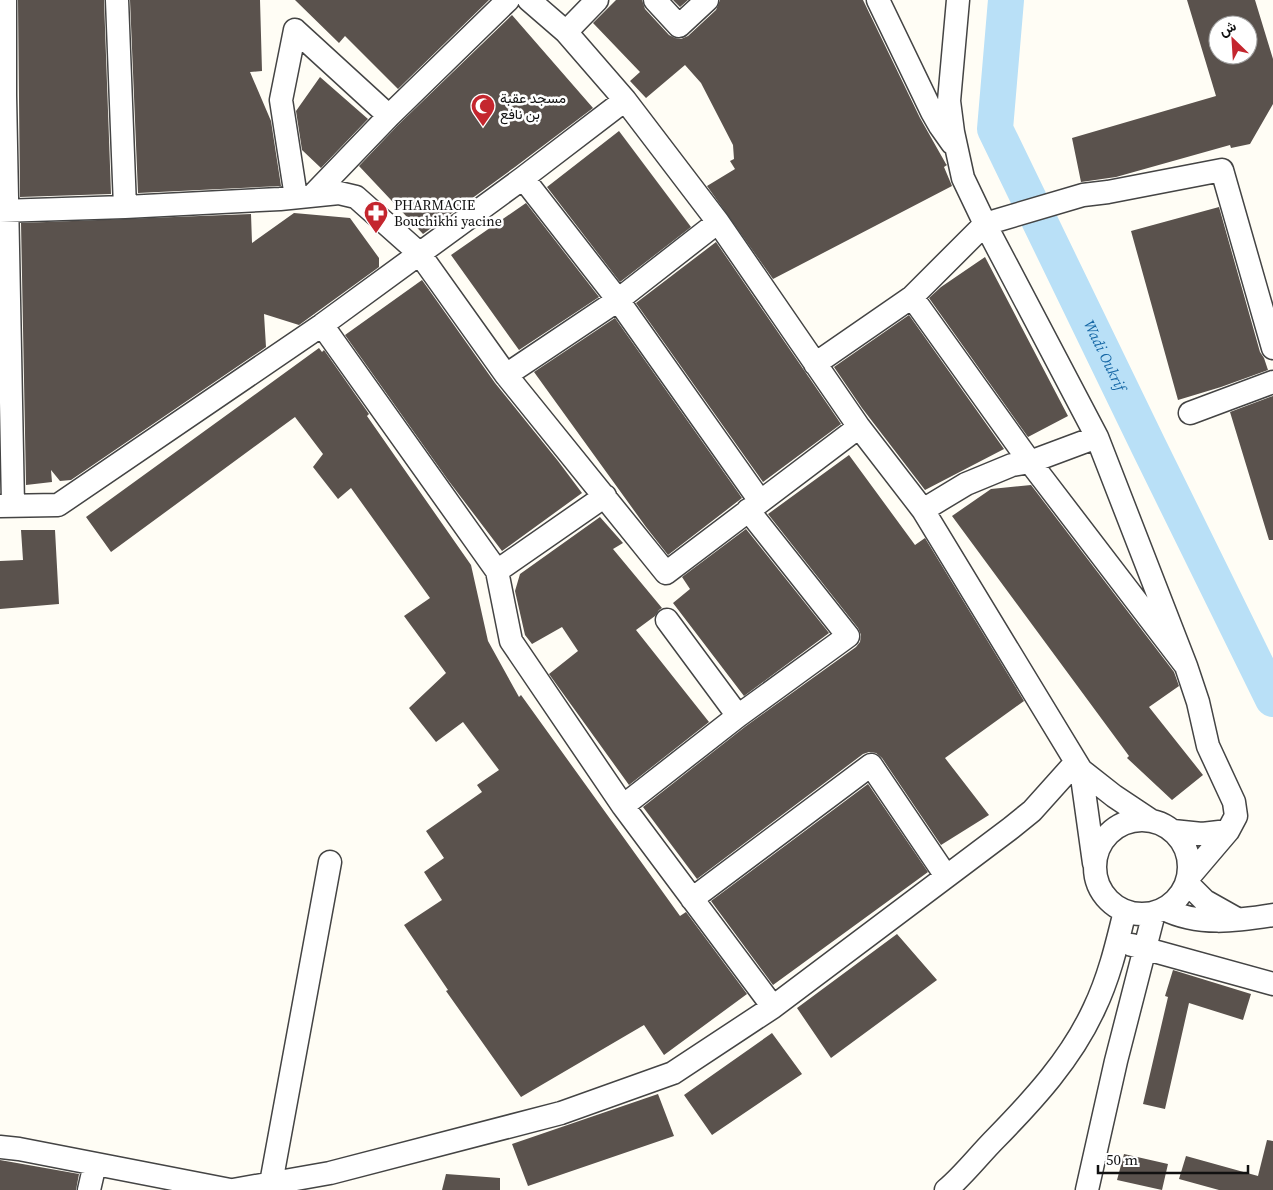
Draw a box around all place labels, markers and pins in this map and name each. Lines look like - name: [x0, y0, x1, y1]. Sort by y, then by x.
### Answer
- place label: مسجد عقبة بن نافع: [500, 88, 566, 125]
- mosque icon: مسجد عقبة بن نافع: [470, 93, 496, 127]
- place label: PHARMACIE Bouchikhi yacine: [394, 195, 502, 231]
- pharmacy icon: PHARMACIE Bouchikhi yacine: [363, 200, 389, 234]

